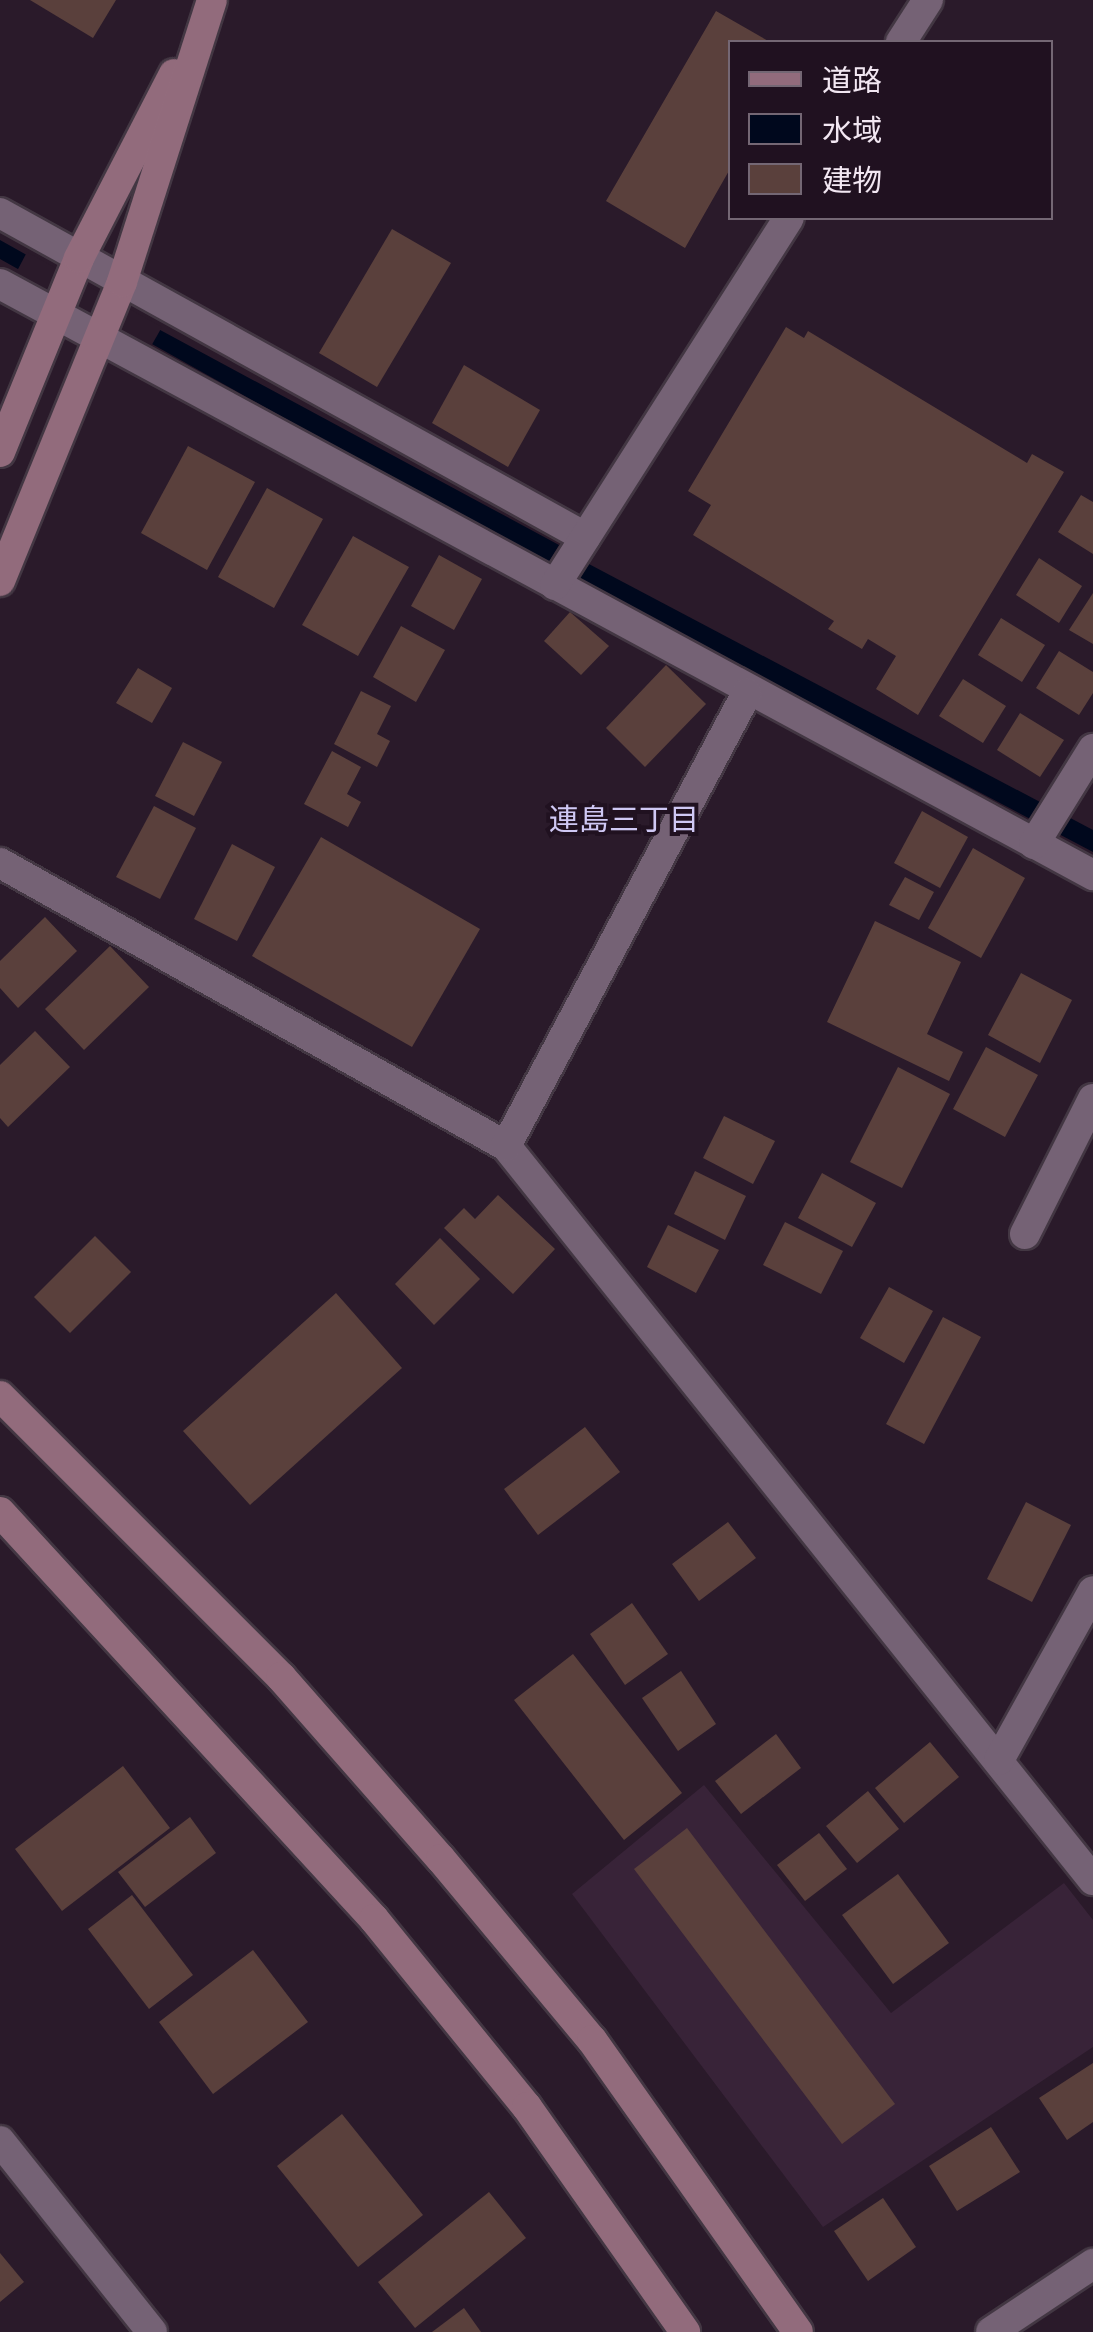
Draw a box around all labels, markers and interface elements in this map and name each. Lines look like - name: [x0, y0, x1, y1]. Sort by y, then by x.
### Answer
- legend: [728, 40, 1053, 220]
- text: 道路: [822, 61, 882, 102]
- text: 水域: [822, 111, 882, 152]
- text: 建物: [822, 161, 882, 202]
- district label: 連島三丁目: [549, 803, 699, 839]

